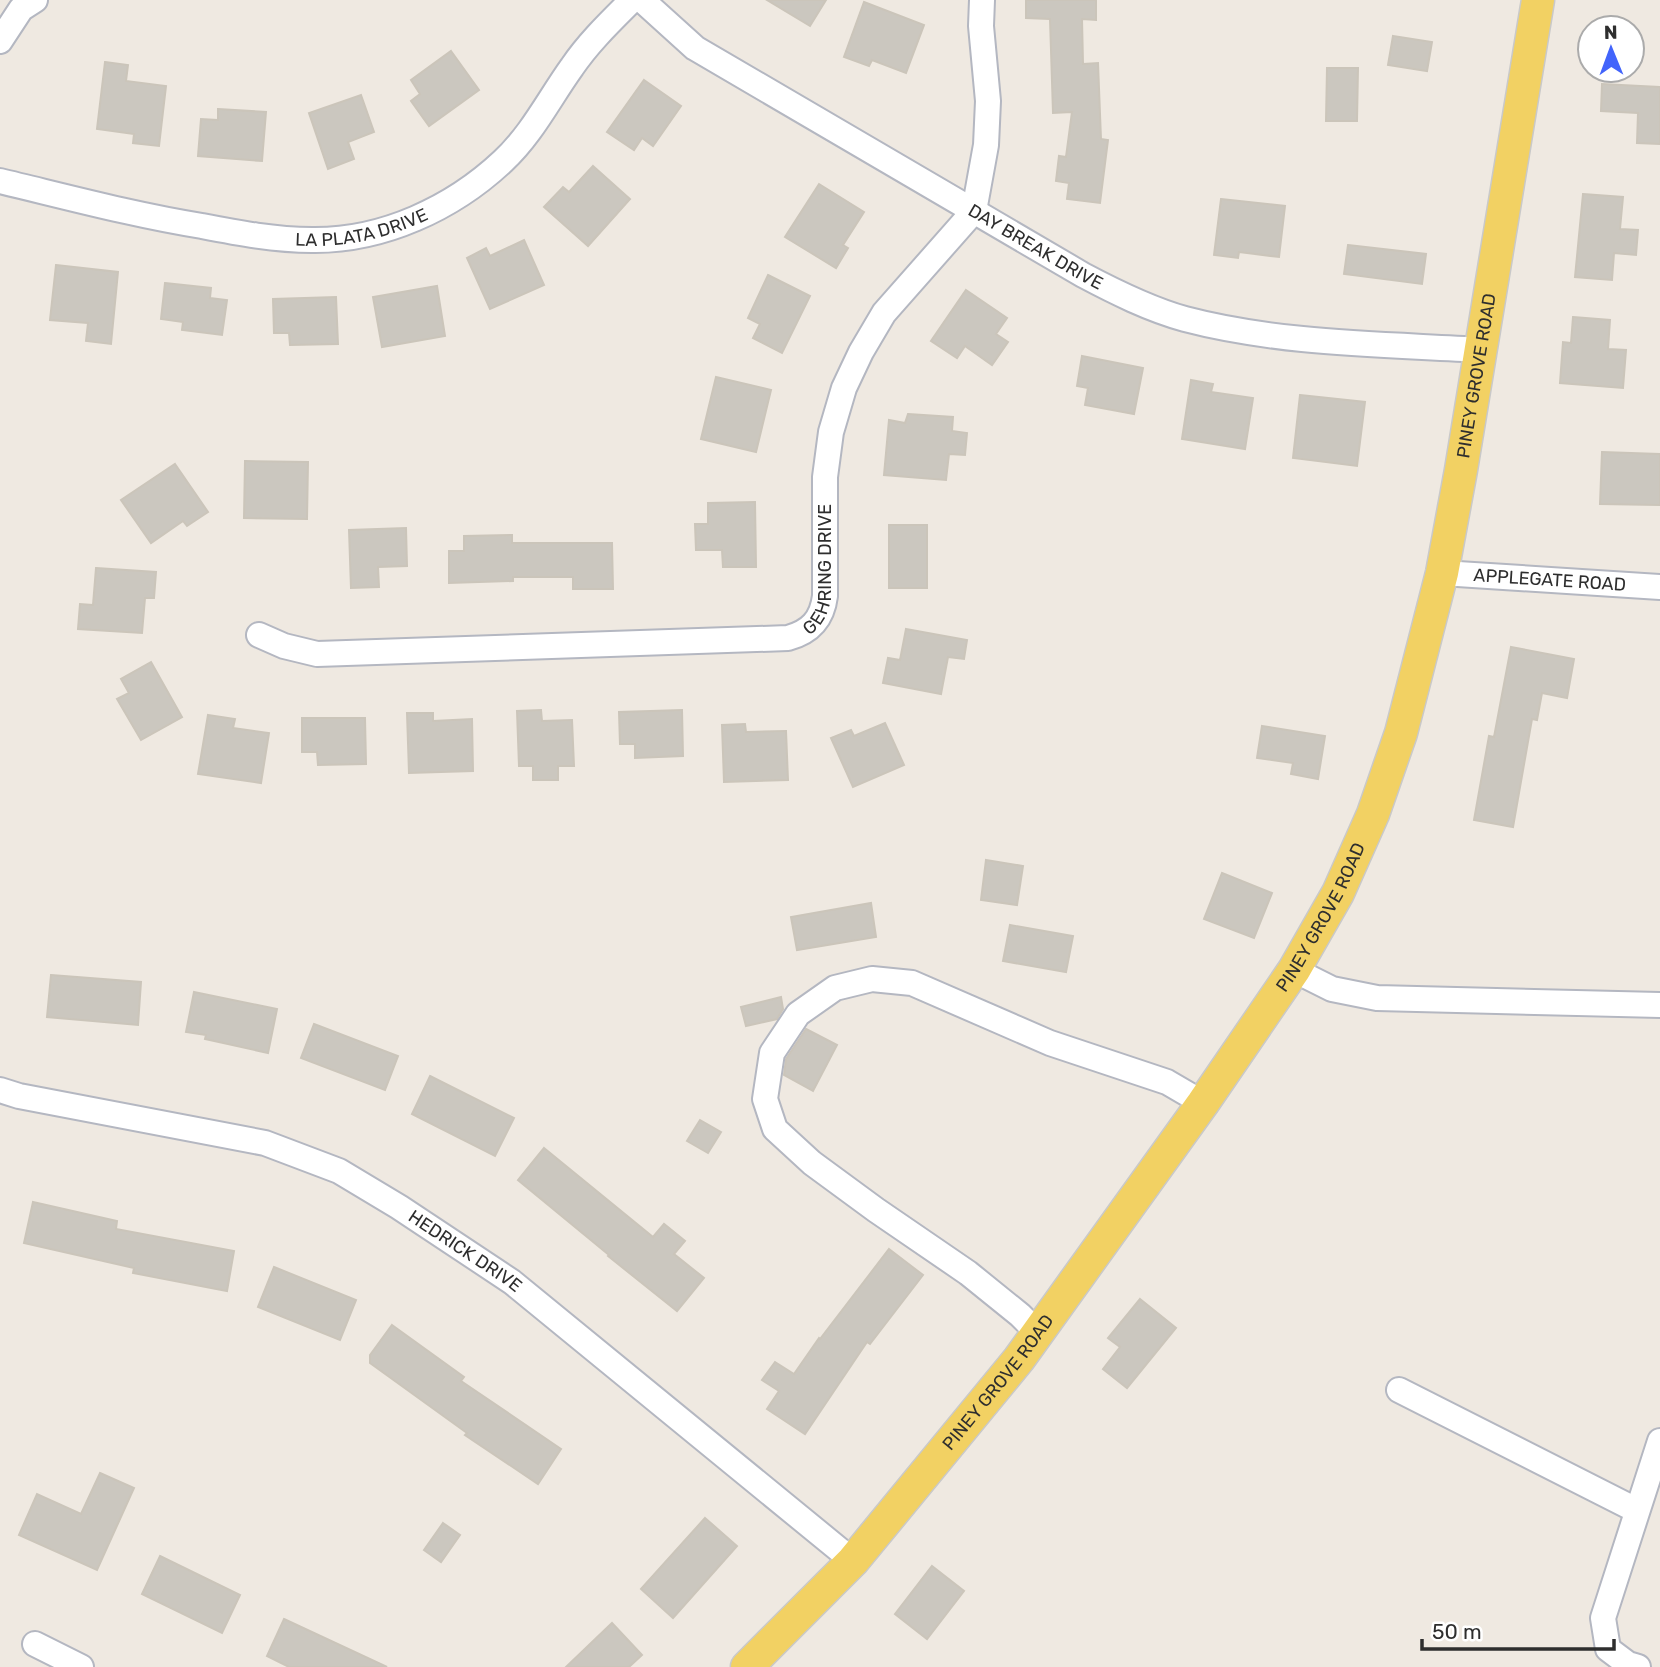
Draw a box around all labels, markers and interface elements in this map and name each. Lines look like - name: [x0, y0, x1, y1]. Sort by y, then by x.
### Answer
- north arrow: [1576, 14, 1646, 84]
- text: N: [1604, 21, 1618, 44]
- street label: DAY BREAK DRIVE: [964, 199, 1107, 295]
- street label: LA PLATA DRIVE: [295, 203, 431, 251]
- street label: PINEY GROVE ROAD: [1452, 292, 1501, 460]
- street label: GEHRING DRIVE: [798, 504, 836, 640]
- street label: APPLEGATE ROAD: [1473, 564, 1627, 596]
- street label: PINEY GROVE ROAD: [1271, 839, 1370, 996]
- street label: HEDRICK DRIVE: [404, 1205, 527, 1297]
- street label: PINEY GROVE ROAD: [938, 1310, 1058, 1455]
- scale bar: [1422, 1608, 1614, 1652]
- text: 50 m: [1432, 1619, 1482, 1644]

